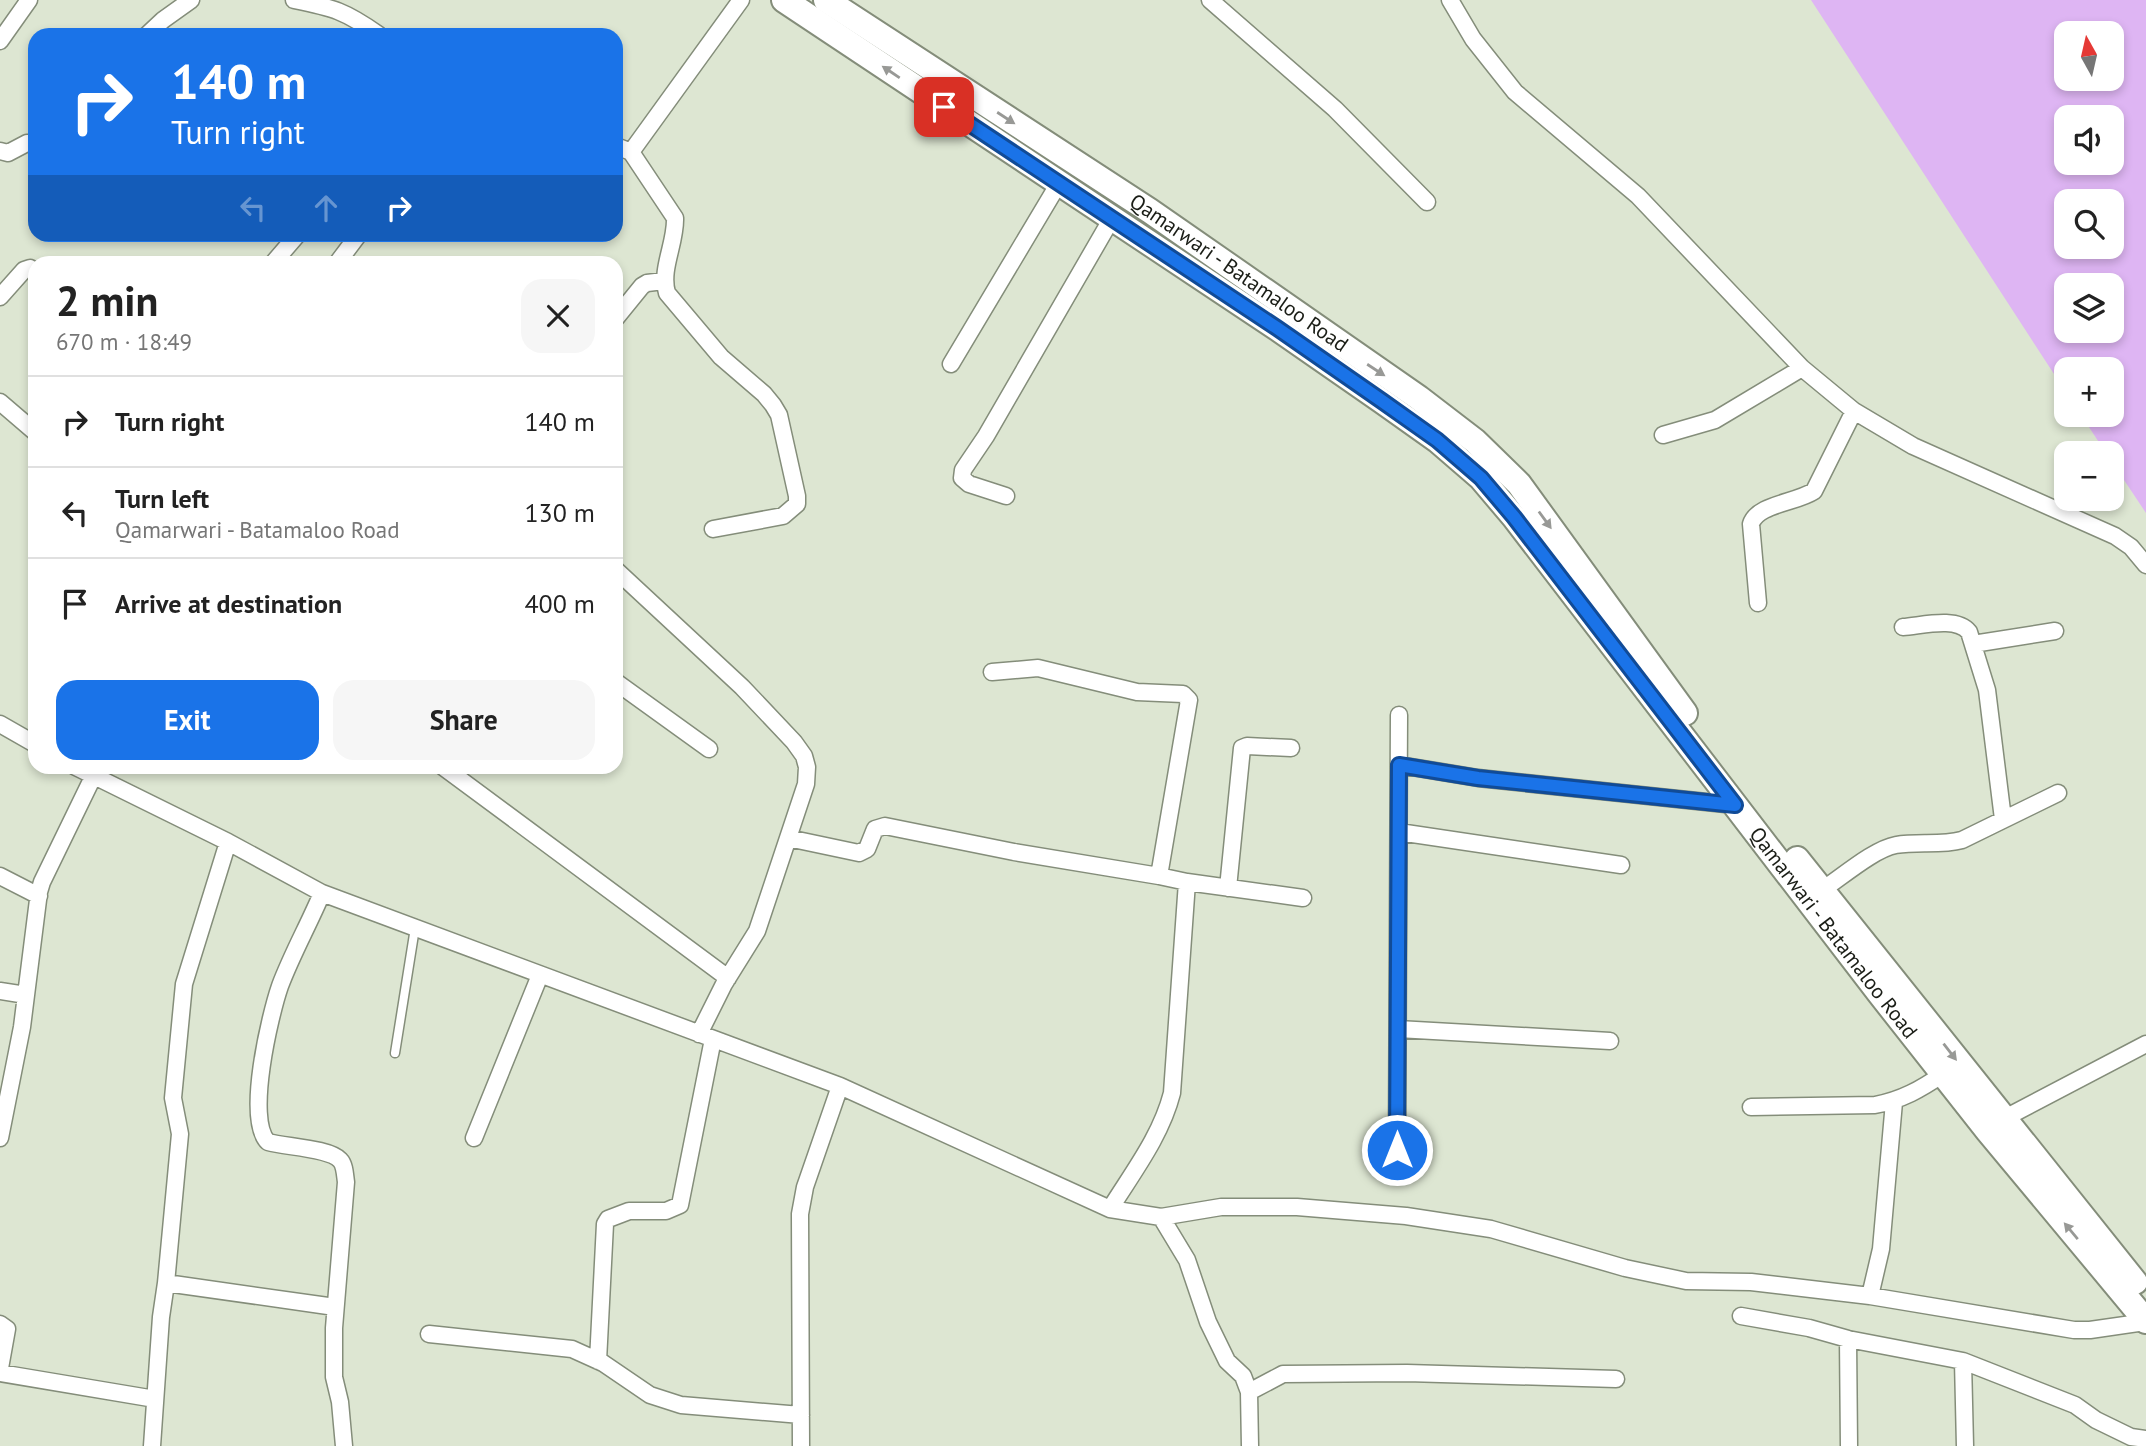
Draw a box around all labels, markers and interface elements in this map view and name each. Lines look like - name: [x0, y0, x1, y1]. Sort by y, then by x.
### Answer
- north arrow: [2054, 21, 2124, 91]
- map controls: [2054, 21, 2124, 511]
- text: 140 m: [171, 49, 306, 113]
- icon: right: [56, 56, 147, 147]
- one-way arrow: [882, 65, 901, 78]
- pin: [914, 77, 974, 137]
- icon: arrive: [925, 88, 963, 126]
- button: sound: [2054, 105, 2124, 175]
- text: Turn right: [171, 111, 305, 153]
- one-way arrow: [996, 112, 1016, 125]
- street label: Qamarwari - Batamaloo Road: [1125, 187, 1354, 358]
- icon: left: [234, 189, 272, 227]
- icon: ahead: [307, 189, 345, 227]
- icon: right: [380, 189, 418, 227]
- button: search: [2054, 189, 2124, 259]
- text: 2 min: [56, 273, 158, 328]
- button: layers: [2054, 273, 2124, 343]
- button: close: [521, 279, 595, 353]
- text: 670 m · 18:49: [56, 327, 192, 356]
- button: +: [2054, 357, 2124, 427]
- one-way arrow: [1367, 363, 1386, 376]
- icon: right: [56, 403, 94, 441]
- text: Turn right: [115, 405, 224, 438]
- text: 140 m: [524, 405, 595, 438]
- button: −: [2054, 441, 2124, 511]
- text: Turn left: [115, 482, 209, 515]
- icon: left: [56, 494, 94, 532]
- text: 130 m: [524, 496, 595, 529]
- one-way arrow: [1538, 511, 1552, 529]
- text: Qamarwari - Batamaloo Road: [115, 515, 400, 544]
- icon: arrive: [56, 585, 94, 623]
- text: Arrive at destination: [115, 587, 342, 620]
- text: 400 m: [524, 587, 595, 620]
- button: Exit: [56, 680, 319, 760]
- button: Share: [333, 680, 595, 760]
- street label: Qamarwari - Batamaloo Road: [1744, 821, 1924, 1044]
- one-way arrow: [1942, 1043, 1956, 1061]
- position arrow: [1360, 1113, 1434, 1187]
- one-way arrow: [2064, 1222, 2079, 1239]

